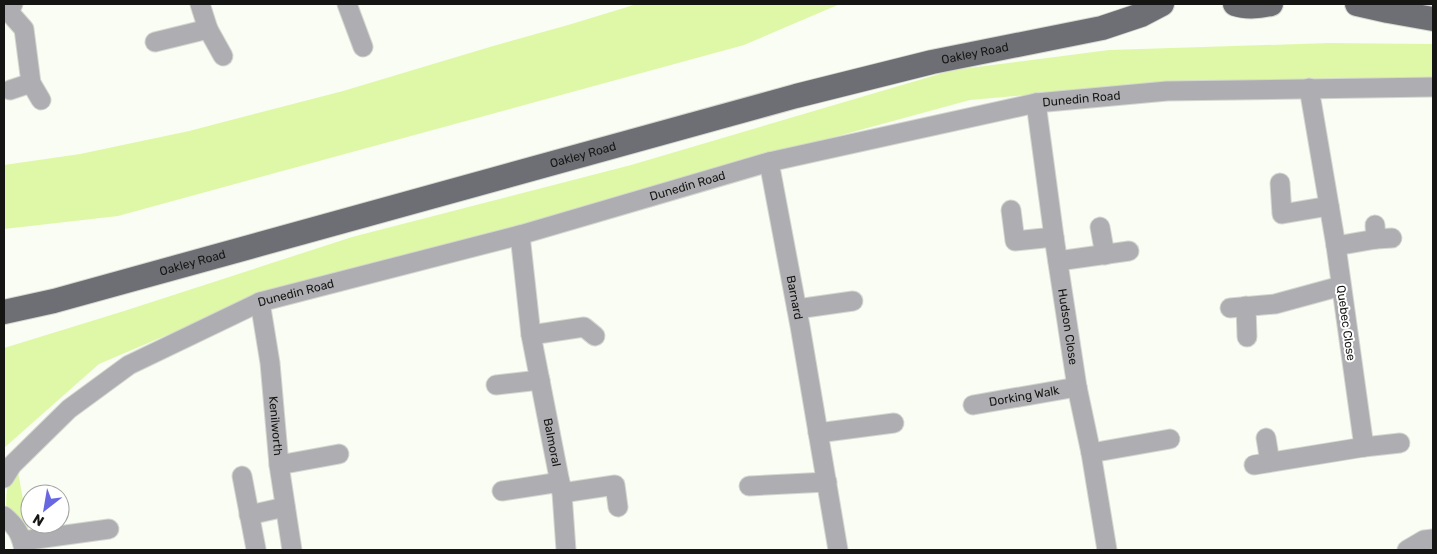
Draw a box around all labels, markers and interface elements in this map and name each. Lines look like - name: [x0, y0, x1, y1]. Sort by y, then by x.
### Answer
- street label: Oakley Road: [940, 40, 1010, 67]
- street label: Dunedin Road: [1042, 88, 1121, 109]
- street label: Oakley Road: [548, 139, 618, 171]
- street label: Dunedin Road: [648, 168, 727, 204]
- street label: Oakley Road: [158, 247, 227, 279]
- street label: Barnard: [784, 274, 806, 321]
- street label: Dunedin Road: [256, 276, 336, 309]
- street label: Quebec Close: [1334, 284, 1358, 362]
- street label: Hudson Close: [1055, 288, 1081, 366]
- street label: Dorking Walk: [988, 383, 1061, 409]
- street label: Kenilworth: [266, 396, 285, 456]
- street label: Balmoral: [540, 417, 564, 468]
- north arrow: [20, 484, 70, 534]
- text: N: [30, 510, 47, 530]

